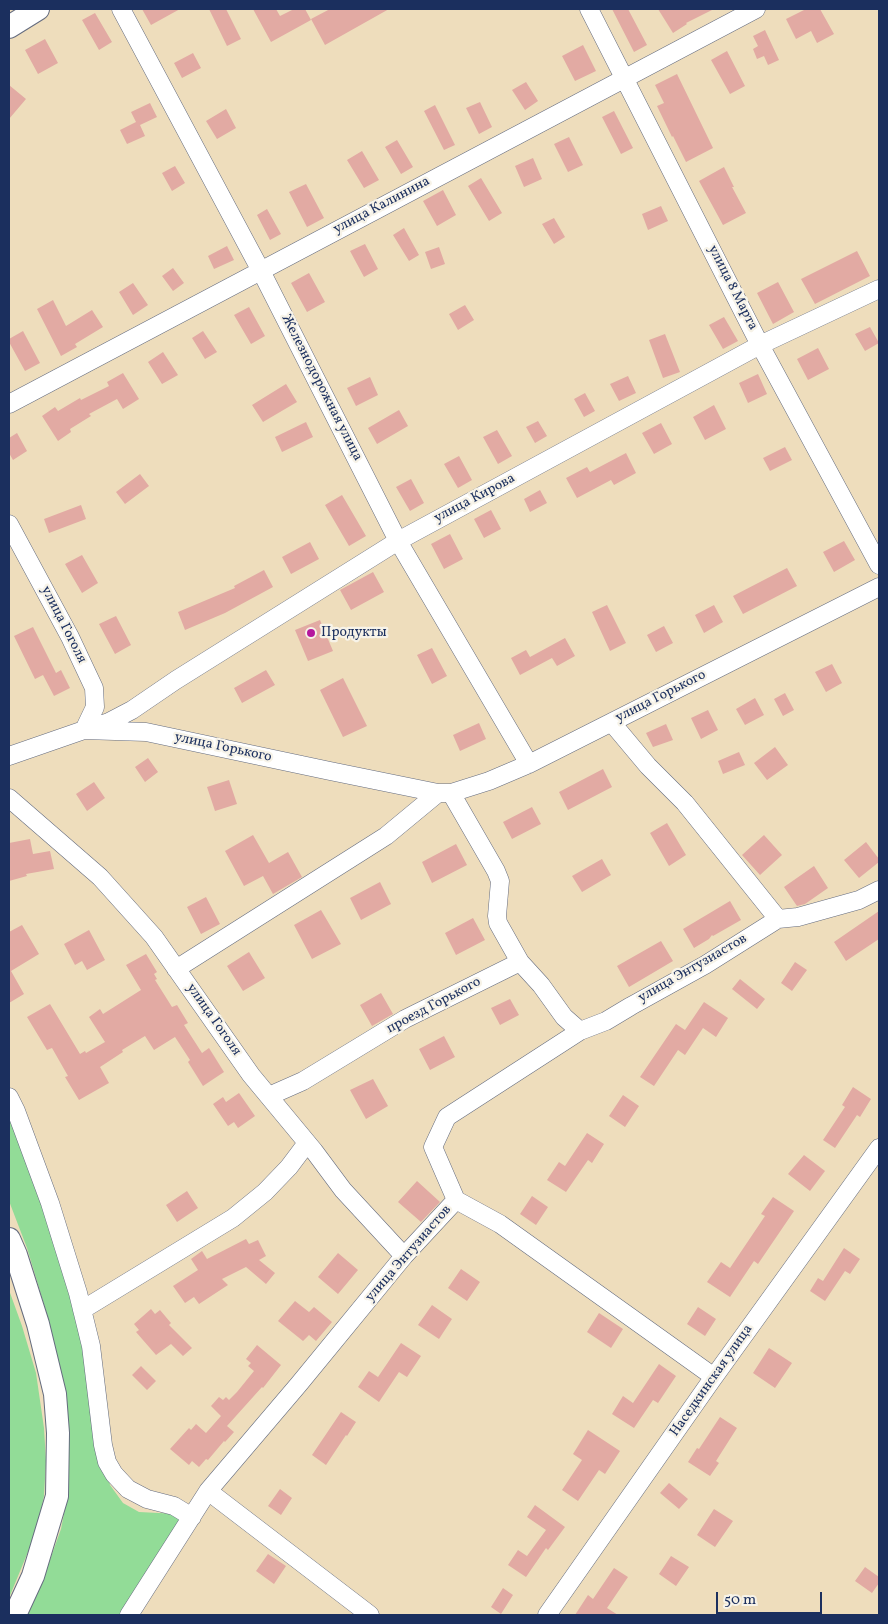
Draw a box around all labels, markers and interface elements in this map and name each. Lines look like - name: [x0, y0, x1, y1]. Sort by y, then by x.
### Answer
- street label: улица Калинина: [331, 173, 433, 239]
- street label: улица 8 Марта: [703, 243, 761, 333]
- street label: Железнодорожная улица: [277, 312, 365, 464]
- street label: улица Кирова: [432, 471, 518, 527]
- street label: улица Гоголя: [36, 584, 90, 666]
- place label: Продукты: [321, 625, 387, 641]
- marker: Продукты: [305, 627, 317, 639]
- street label: улица Горького: [613, 667, 709, 727]
- street label: улица Горького: [173, 729, 273, 767]
- street label: улица Энтузиастов: [636, 931, 750, 1007]
- street label: проезд Горького: [384, 974, 484, 1038]
- street label: улица Гоголя: [182, 981, 244, 1059]
- street label: улица Энтузиастов: [362, 1202, 456, 1306]
- street label: Наседкинская улица: [667, 1322, 757, 1440]
- scale bar: [718, 1582, 824, 1614]
- text: 50 m: [724, 1590, 756, 1611]

